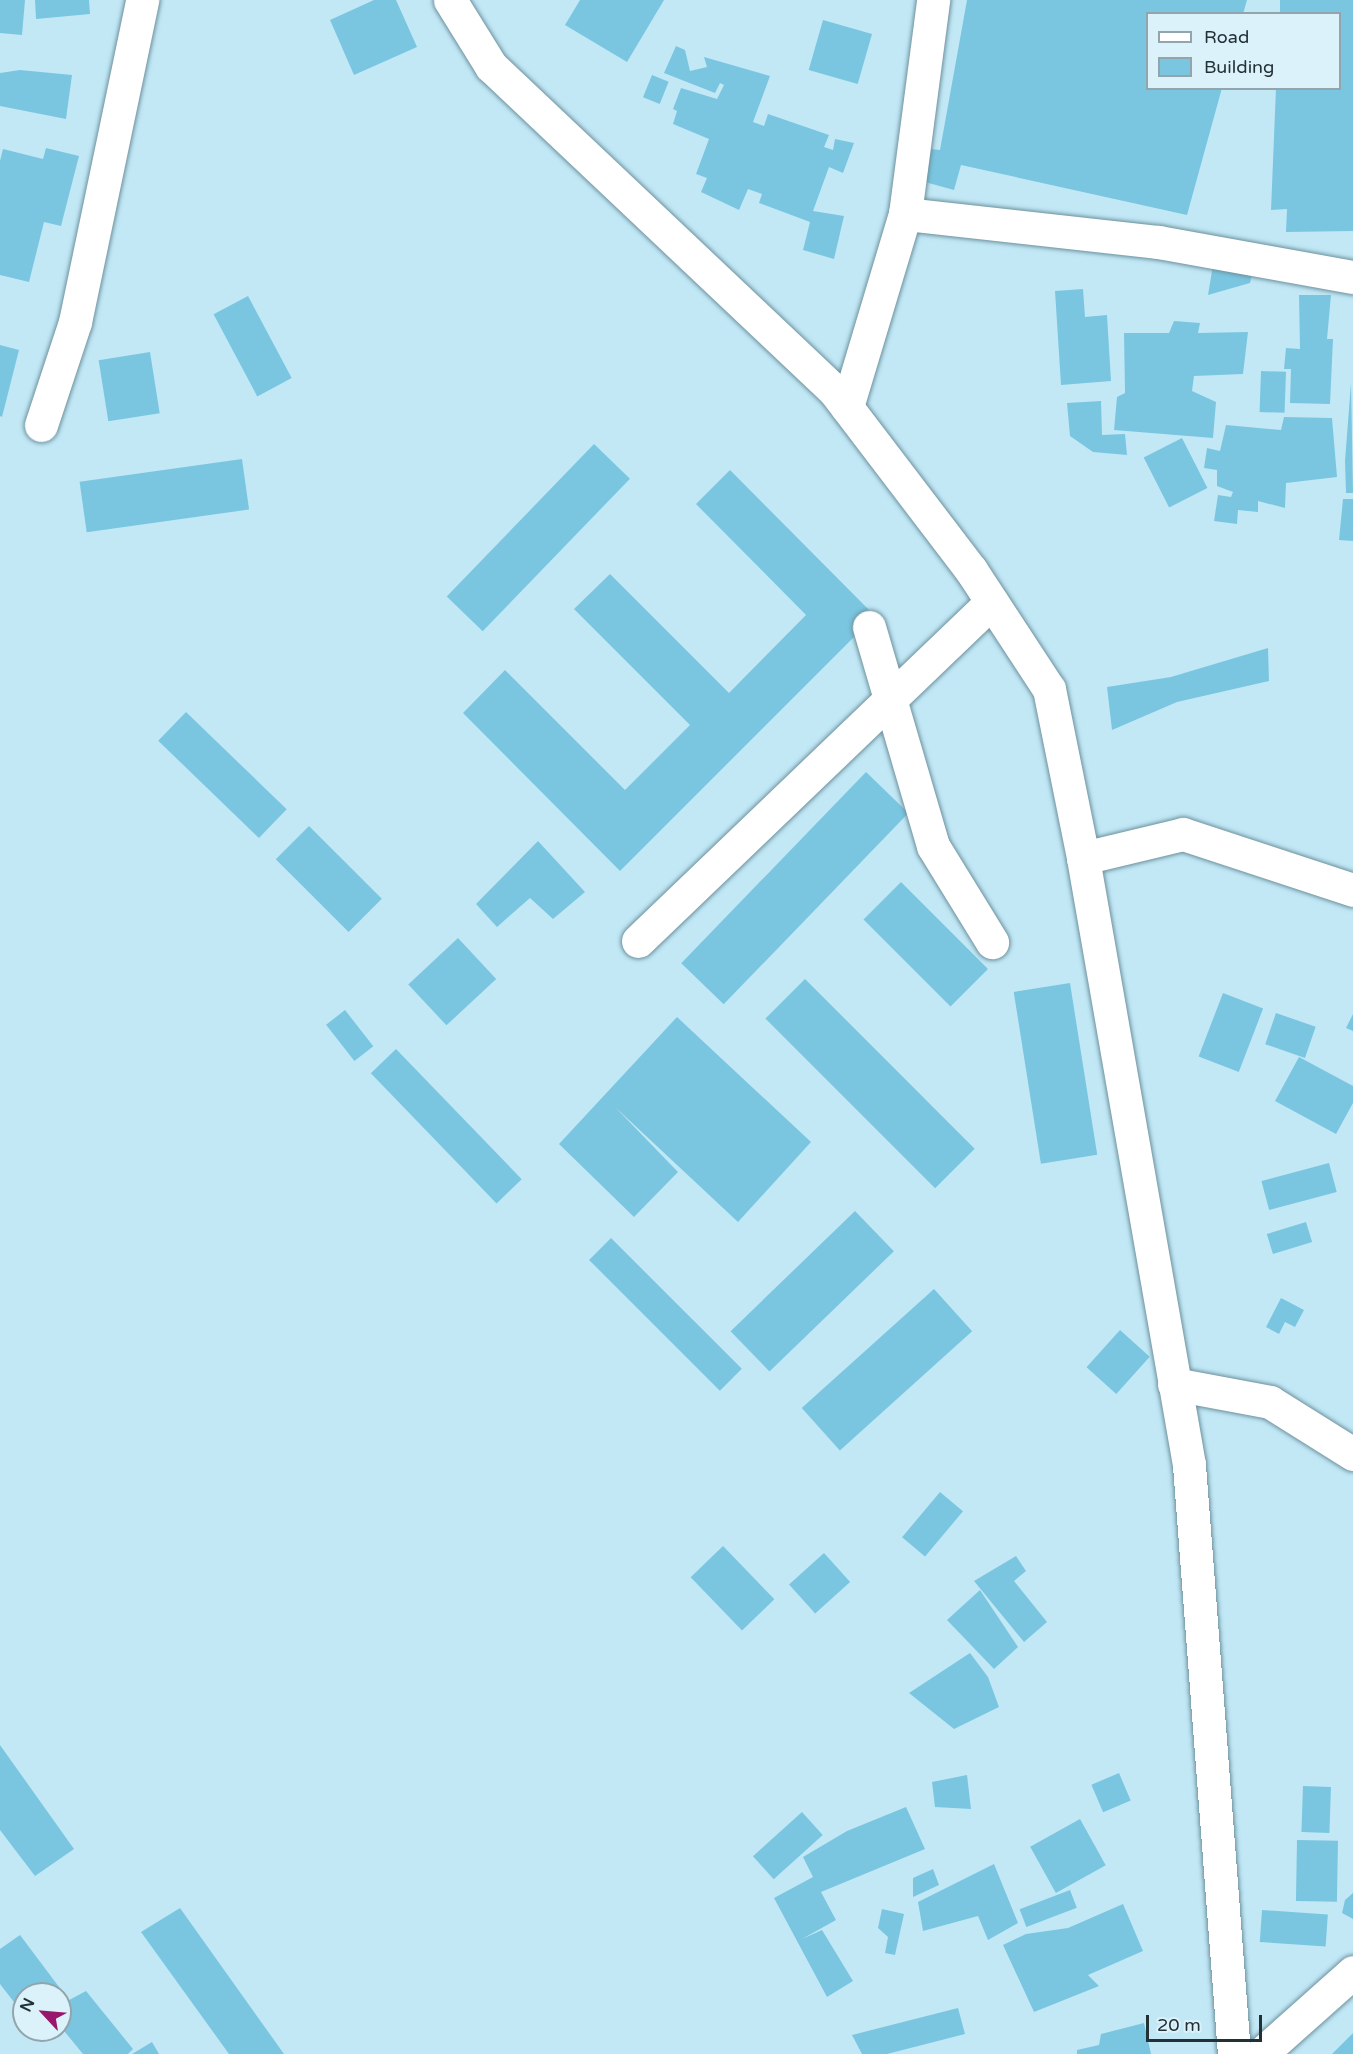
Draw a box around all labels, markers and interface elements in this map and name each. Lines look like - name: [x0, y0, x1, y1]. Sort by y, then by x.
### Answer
- legend: [1146, 12, 1341, 90]
- text: Road: [1204, 26, 1249, 48]
- text: Building: [1204, 56, 1274, 78]
- north arrow: [12, 1982, 72, 2042]
- text: N: [16, 1995, 39, 2015]
- scale bar: [1149, 2003, 1264, 2041]
- text: 20 m: [1157, 2014, 1201, 2036]

